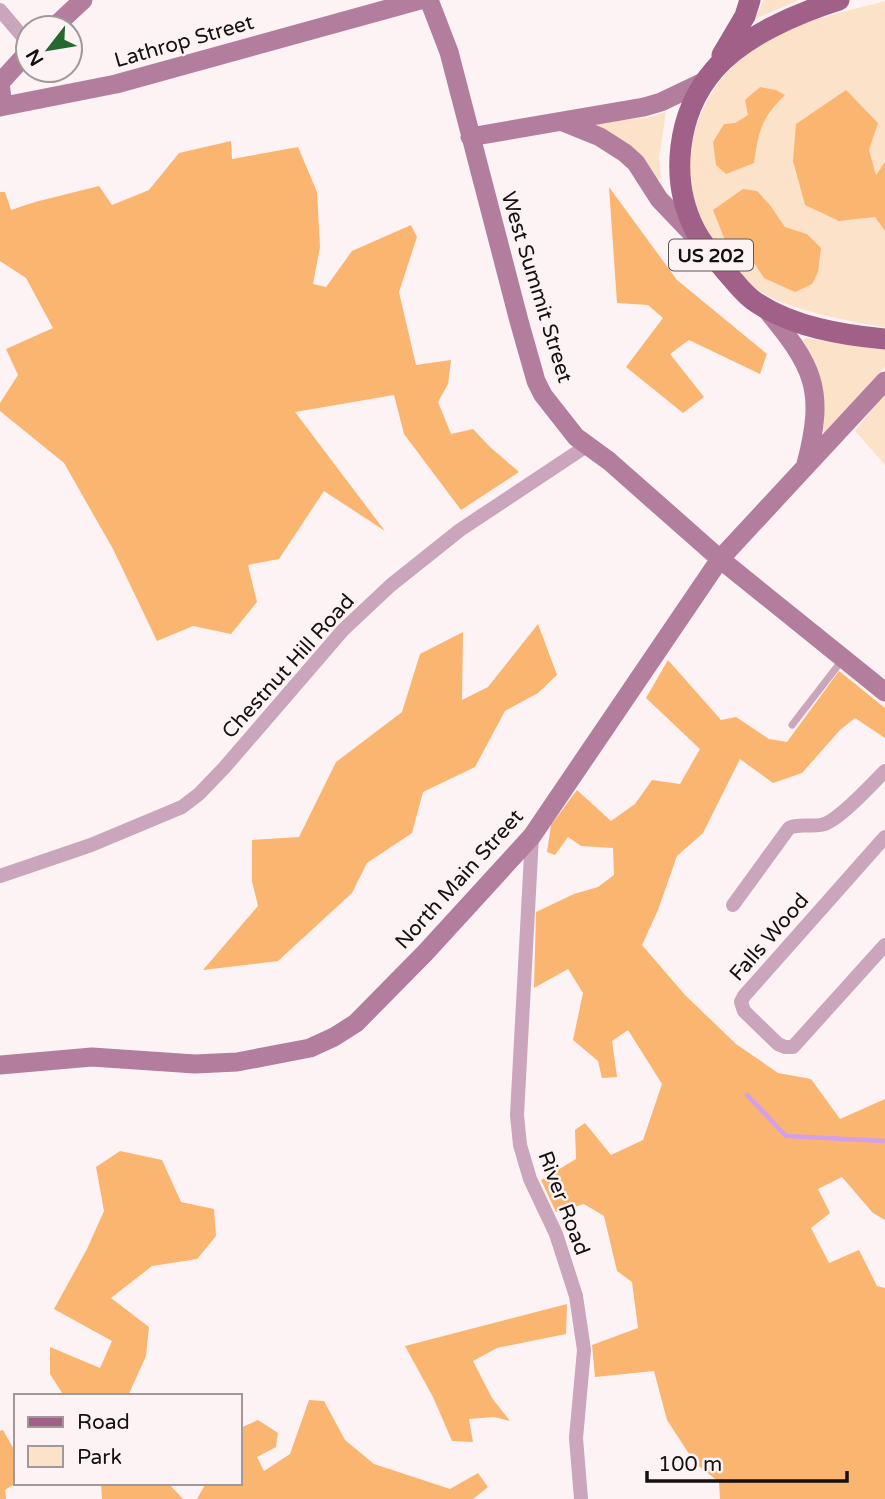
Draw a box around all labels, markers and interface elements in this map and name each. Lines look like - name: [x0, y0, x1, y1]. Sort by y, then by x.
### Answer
- street label: Lathrop Street: [112, 10, 257, 73]
- north arrow: [14, 14, 84, 84]
- text: N: [22, 45, 49, 69]
- street label: West Summit Street: [496, 189, 577, 386]
- road number: US 202: [669, 240, 753, 270]
- street label: Chestnut Hill Road: [217, 589, 360, 744]
- street label: North Main Street: [390, 804, 529, 954]
- street label: Falls Wood: [725, 888, 814, 986]
- street label: River Road: [532, 1148, 595, 1259]
- legend: [14, 1394, 242, 1485]
- text: Road: [77, 1410, 130, 1435]
- scale bar: [647, 1440, 846, 1484]
- text: Park: [77, 1445, 122, 1470]
- text: 100 m: [658, 1452, 722, 1477]

